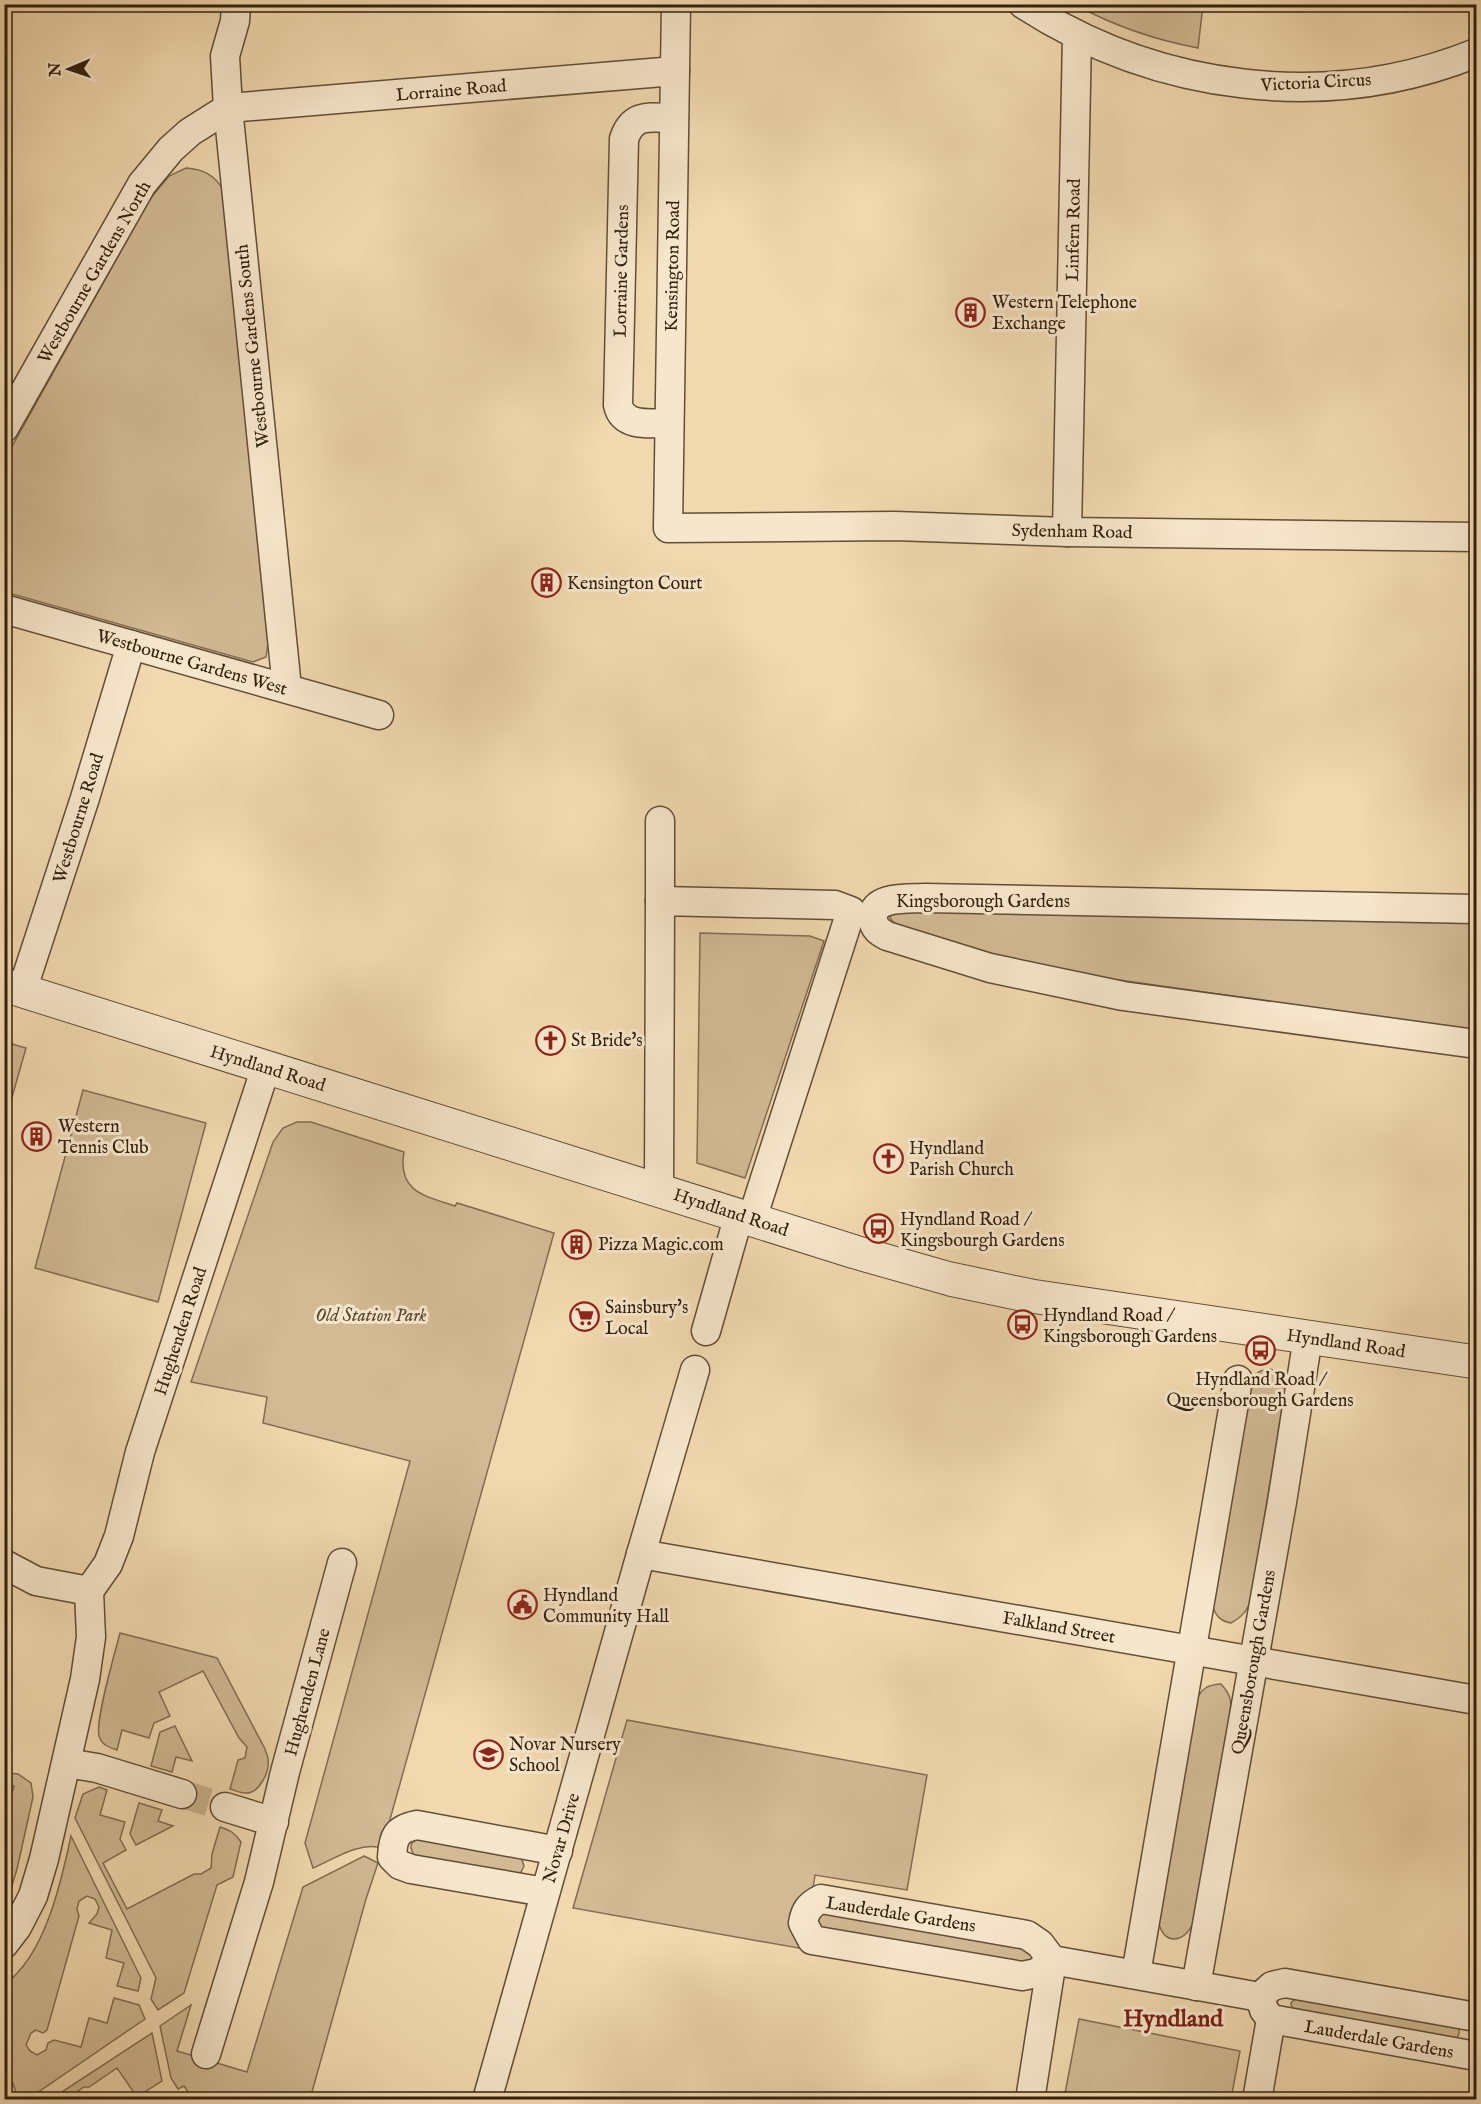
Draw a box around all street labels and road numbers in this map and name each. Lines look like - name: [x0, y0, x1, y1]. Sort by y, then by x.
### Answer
- street label: Victoria Circus: [1259, 69, 1372, 98]
- street label: Lorraine Road: [395, 75, 508, 108]
- street label: Westbourne Gardens North: [33, 177, 157, 368]
- street label: Linfern Road: [1062, 178, 1087, 282]
- street label: Kensington Road: [661, 200, 686, 332]
- street label: Lorraine Gardens: [610, 204, 635, 338]
- street label: Westbourne Gardens South: [231, 243, 276, 449]
- street label: Sydenham Road: [1011, 520, 1133, 545]
- street label: Westbourne Gardens West: [94, 625, 290, 702]
- street label: Westbourne Road: [49, 750, 110, 886]
- street label: Kingsborough Gardens: [896, 891, 1070, 914]
- street label: Hyndland Road: [207, 1041, 329, 1098]
- street label: Hyndland Road: [670, 1184, 791, 1243]
- street label: Hughenden Road: [150, 1264, 213, 1399]
- street label: Hyndland Road: [1285, 1325, 1407, 1364]
- street label: Queensborough Gardens: [1227, 1568, 1282, 1756]
- street label: Falkland Street: [1001, 1607, 1117, 1650]
- street label: Hughenden Lane: [280, 1626, 337, 1759]
- street label: Novar Drive: [539, 1791, 586, 1886]
- street label: Lauderdale Gardens: [824, 1892, 977, 1939]
- street label: Lauderdale Gardens: [1302, 2016, 1455, 2065]

